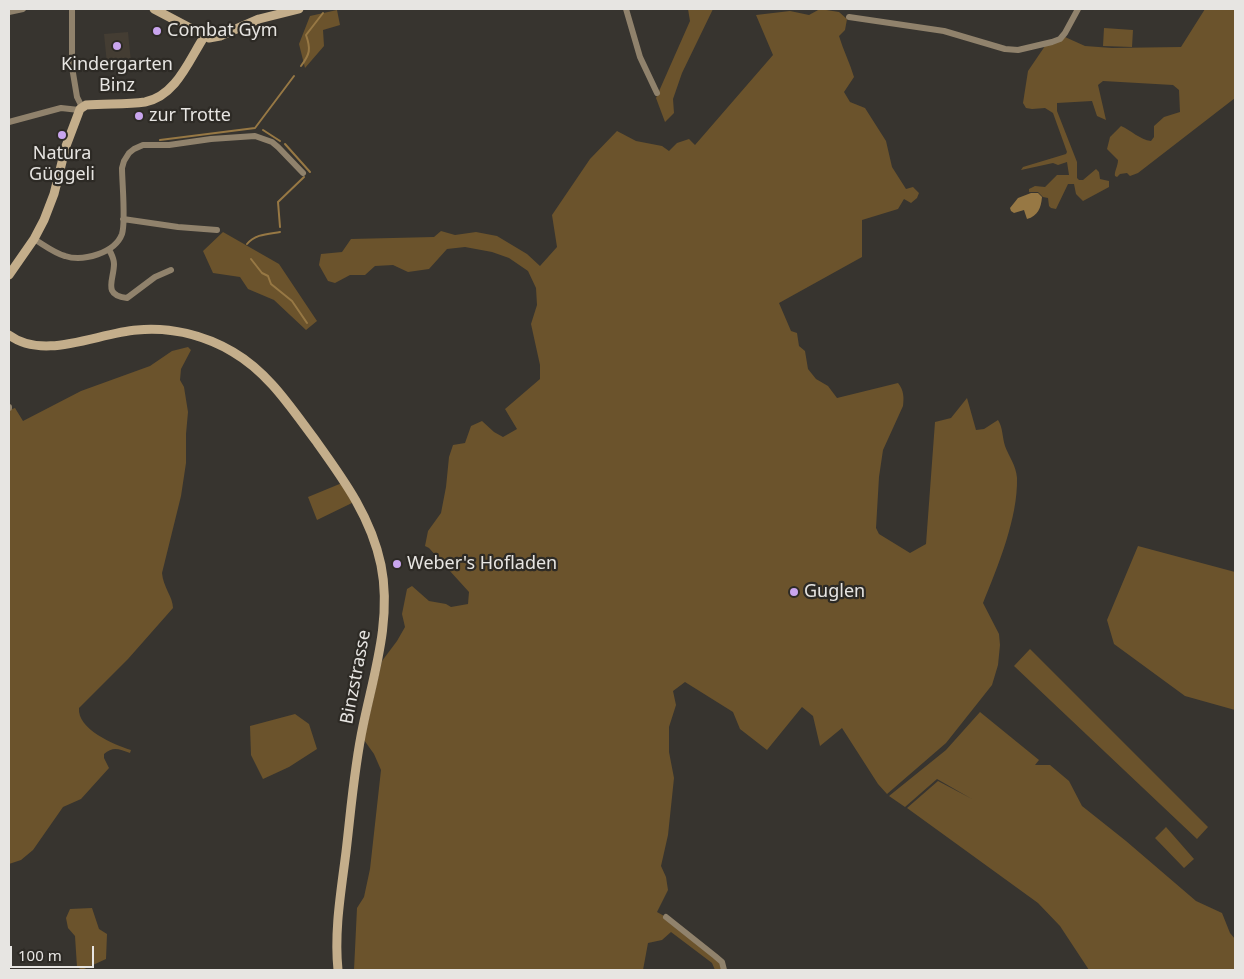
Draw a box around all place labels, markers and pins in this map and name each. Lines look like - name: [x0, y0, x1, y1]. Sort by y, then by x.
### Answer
- place label: Combat Gym: [167, 20, 278, 42]
- marker: Combat Gym: [151, 25, 163, 37]
- marker: Kindergarten Binz: [111, 40, 123, 52]
- place label: Kindergarten Binz: [61, 54, 173, 96]
- place label: zur Trotte: [149, 105, 231, 127]
- marker: zur Trotte: [133, 110, 145, 122]
- marker: Natura Güggeli: [56, 129, 68, 141]
- place label: Natura Güggeli: [29, 143, 95, 186]
- place label: Weber's Hofladen: [407, 553, 557, 575]
- marker: Weber's Hofladen: [391, 558, 403, 570]
- place label: Guglen: [804, 581, 865, 603]
- marker: Guglen: [788, 586, 800, 598]

